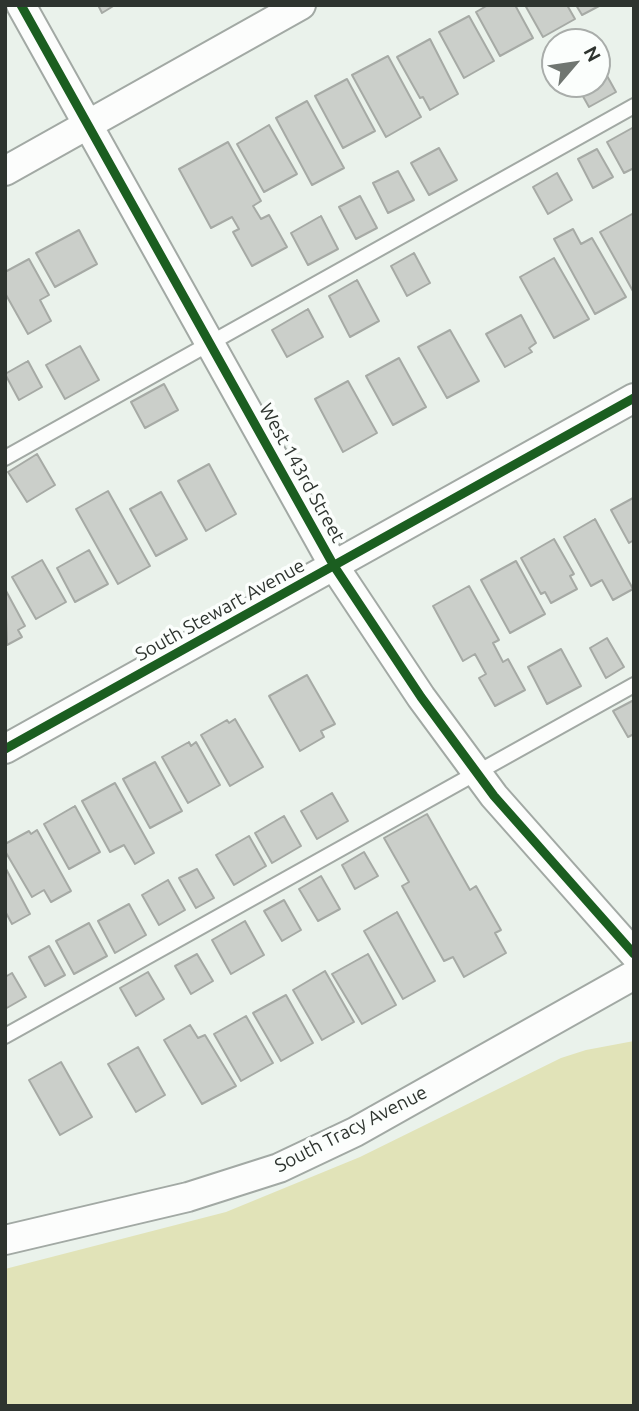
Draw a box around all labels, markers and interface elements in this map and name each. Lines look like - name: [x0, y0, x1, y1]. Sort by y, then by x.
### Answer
- north arrow: [541, 28, 611, 98]
- text: N: [580, 42, 606, 65]
- street label: West 143rd Street: [254, 399, 350, 547]
- street label: South Stewart Avenue: [131, 554, 309, 666]
- street label: South Tracy Avenue: [271, 1081, 431, 1177]

